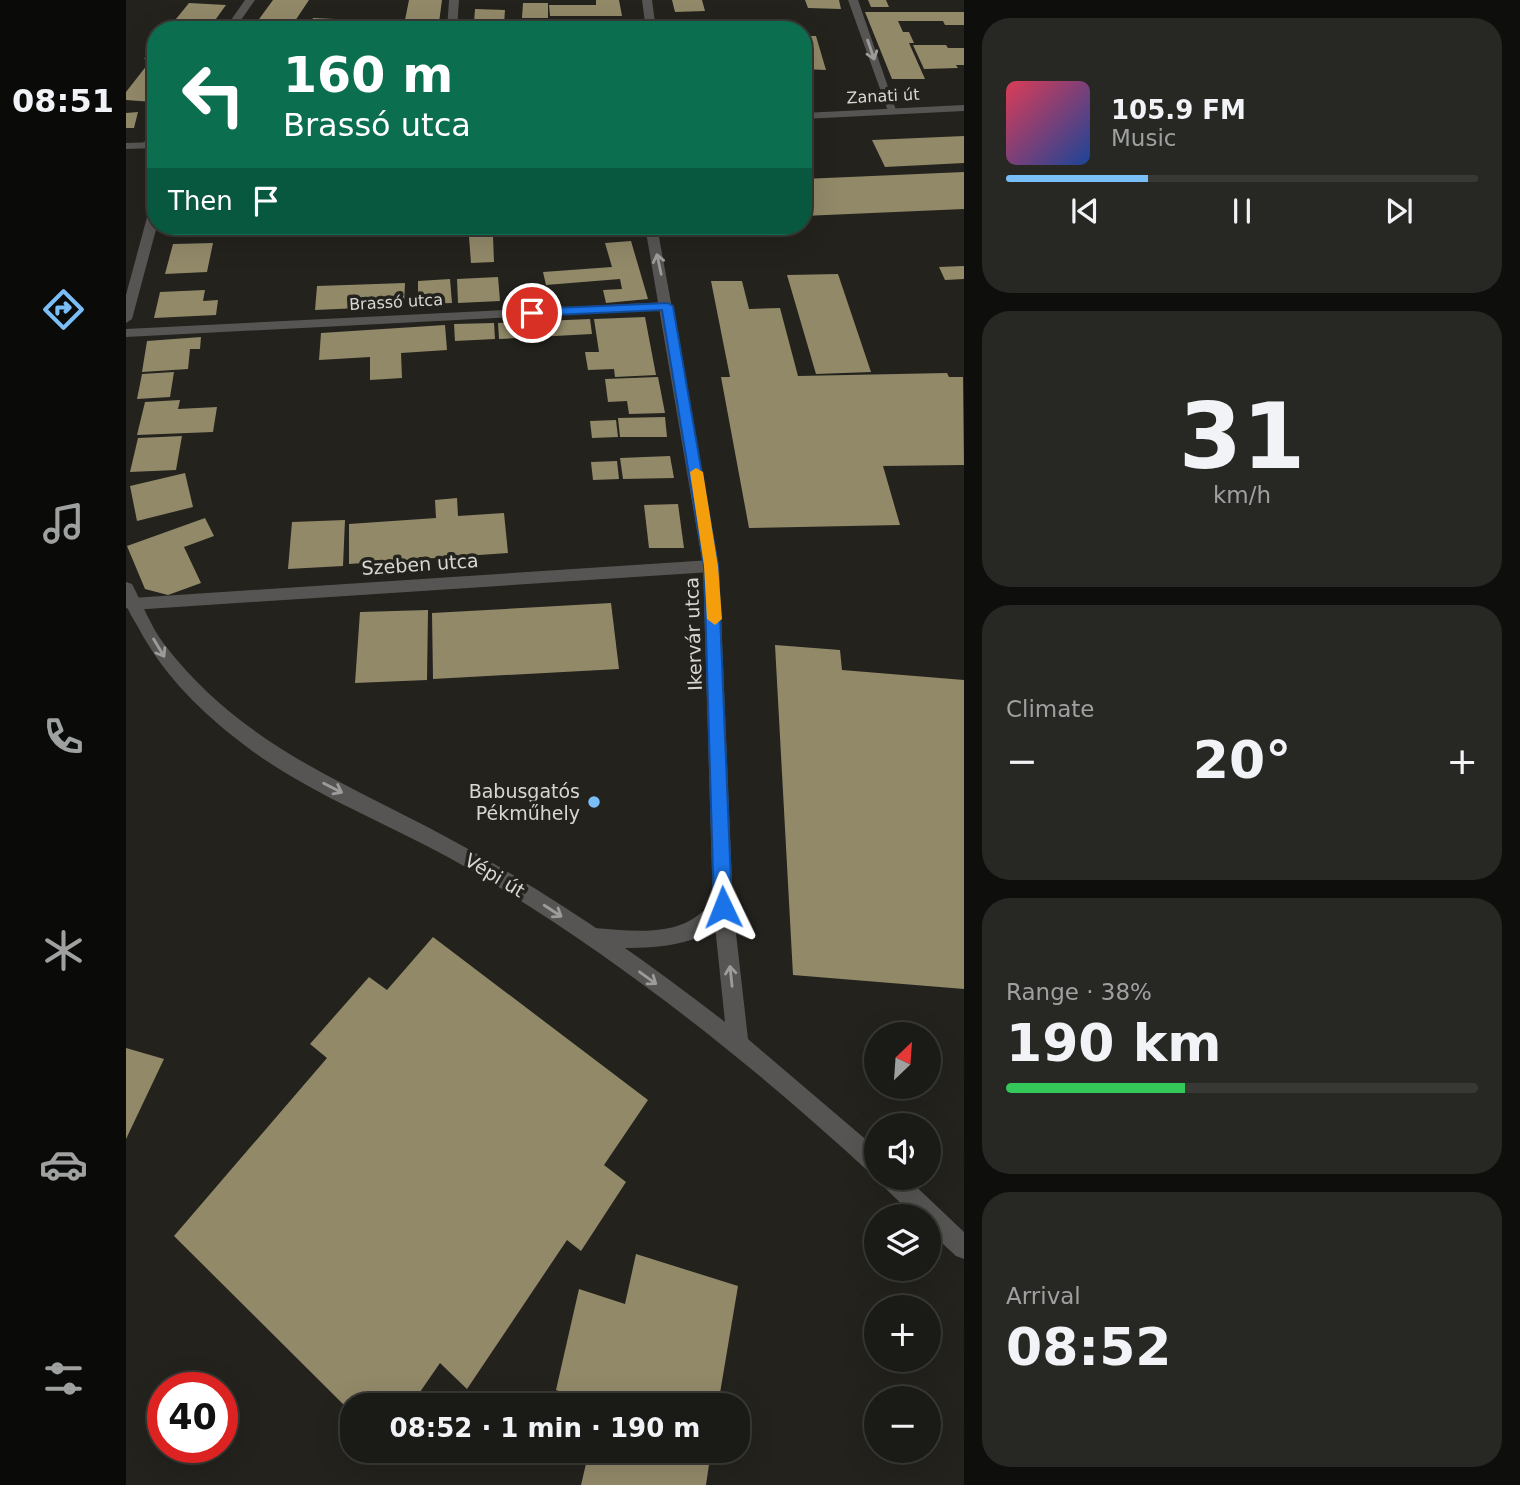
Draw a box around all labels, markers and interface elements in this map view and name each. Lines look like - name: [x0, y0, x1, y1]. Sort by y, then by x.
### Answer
- one-way arrow: [866, 38, 878, 60]
- text: 160 m: [283, 47, 453, 104]
- icon: left: [168, 49, 259, 140]
- text: 08:51: [12, 82, 114, 120]
- street label: Zanati út: [846, 85, 920, 107]
- text: 105.9 FM: [1111, 95, 1246, 125]
- text: Brassó utca: [283, 106, 471, 144]
- text: Music: [1111, 125, 1176, 151]
- icon: arrive: [247, 182, 285, 220]
- text: Then: [168, 186, 233, 216]
- icon: previous: [1066, 192, 1104, 230]
- icon: pause: [1223, 192, 1261, 230]
- icon: next: [1380, 192, 1418, 230]
- one-way arrow: [651, 253, 665, 276]
- pin: [502, 283, 562, 343]
- icon: directions: [39, 285, 88, 334]
- street label: Brassó utca: [349, 290, 443, 314]
- icon: arrive: [513, 294, 551, 332]
- text: 31: [1179, 384, 1305, 489]
- text: km/h: [1213, 482, 1271, 508]
- icon: music: [39, 499, 88, 548]
- street label: Szeben utca: [361, 549, 479, 579]
- street label: Ikervár utca: [680, 577, 706, 691]
- one-way arrow: [152, 638, 166, 658]
- text: Climate: [1006, 696, 1095, 722]
- icon: phone: [39, 712, 88, 761]
- text: 20°: [1193, 730, 1291, 790]
- text: −: [1006, 739, 1038, 783]
- text: +: [1446, 739, 1478, 783]
- place label: Babusgatós Pékműhely: [469, 780, 580, 824]
- one-way arrow: [323, 782, 343, 796]
- marker: Babusgatós Pékműhely: [586, 794, 602, 810]
- street label: Vépi út: [461, 849, 529, 901]
- position arrow: [686, 870, 760, 944]
- one-way arrow: [543, 904, 562, 918]
- icon: climate: [39, 926, 88, 975]
- one-way arrow: [724, 965, 737, 988]
- one-way arrow: [638, 970, 657, 985]
- text: Range · 38%: [1006, 979, 1152, 1005]
- text: 190 km: [1006, 1013, 1221, 1073]
- north arrow: [864, 1022, 942, 1099]
- map controls: [864, 1022, 941, 1463]
- button: sound: [864, 1113, 941, 1190]
- icon: car: [39, 1140, 88, 1189]
- button: layers: [864, 1204, 941, 1281]
- text: Arrival: [1006, 1283, 1081, 1309]
- button: +: [864, 1295, 941, 1372]
- text: 08:52: [1006, 1317, 1172, 1377]
- icon: filters: [39, 1354, 88, 1403]
- speed limit sign: 40: [147, 1372, 238, 1463]
- button: −: [864, 1386, 941, 1463]
- text: 08:52 · 1 min · 190 m: [390, 1413, 700, 1443]

